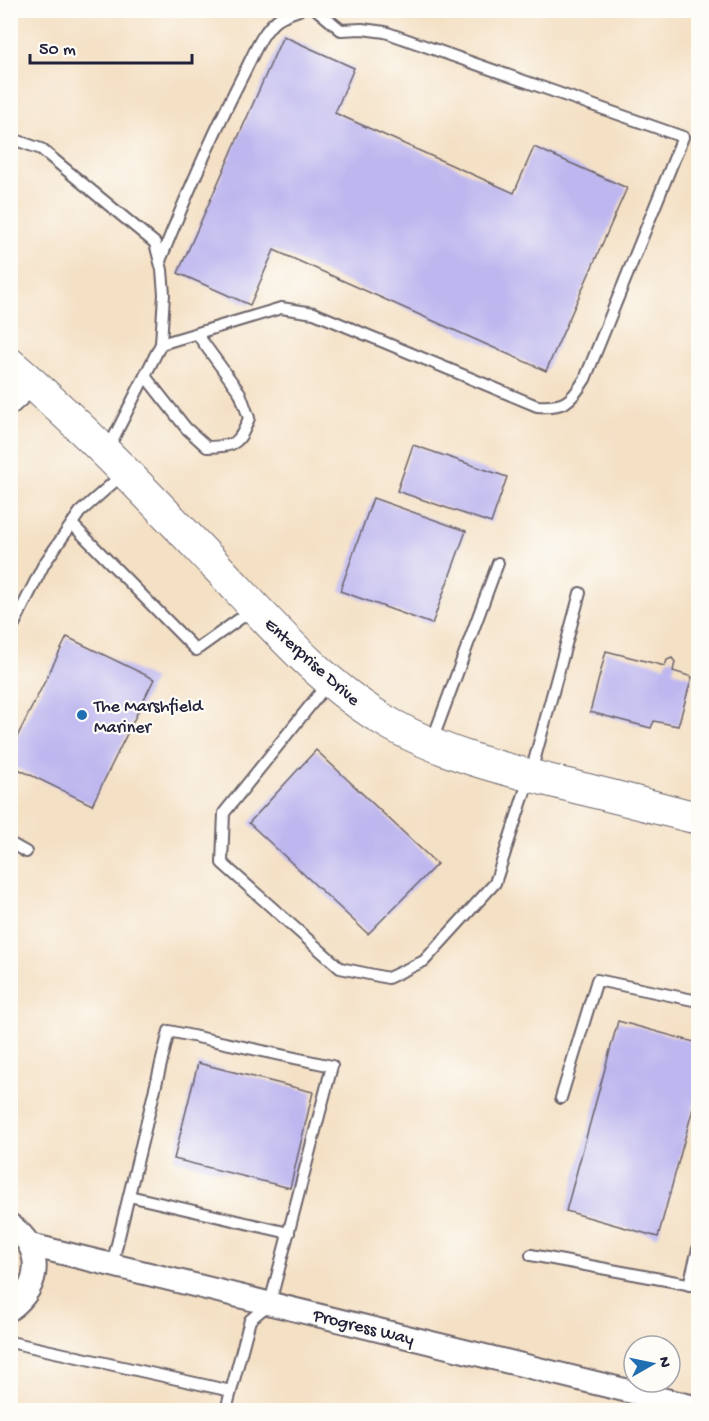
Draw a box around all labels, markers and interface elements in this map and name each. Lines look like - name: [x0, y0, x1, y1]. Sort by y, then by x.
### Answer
- scale bar: [30, 27, 192, 65]
- text: 50 m: [39, 40, 76, 61]
- street label: Enterprise Drive: [259, 614, 364, 712]
- place label: The Marshfield Mariner: [93, 697, 204, 739]
- marker: The Marshfield Mariner: [75, 708, 89, 722]
- street label: Progress Way: [310, 1306, 416, 1351]
- north arrow: [622, 1334, 682, 1394]
- text: N: [653, 1356, 674, 1369]

